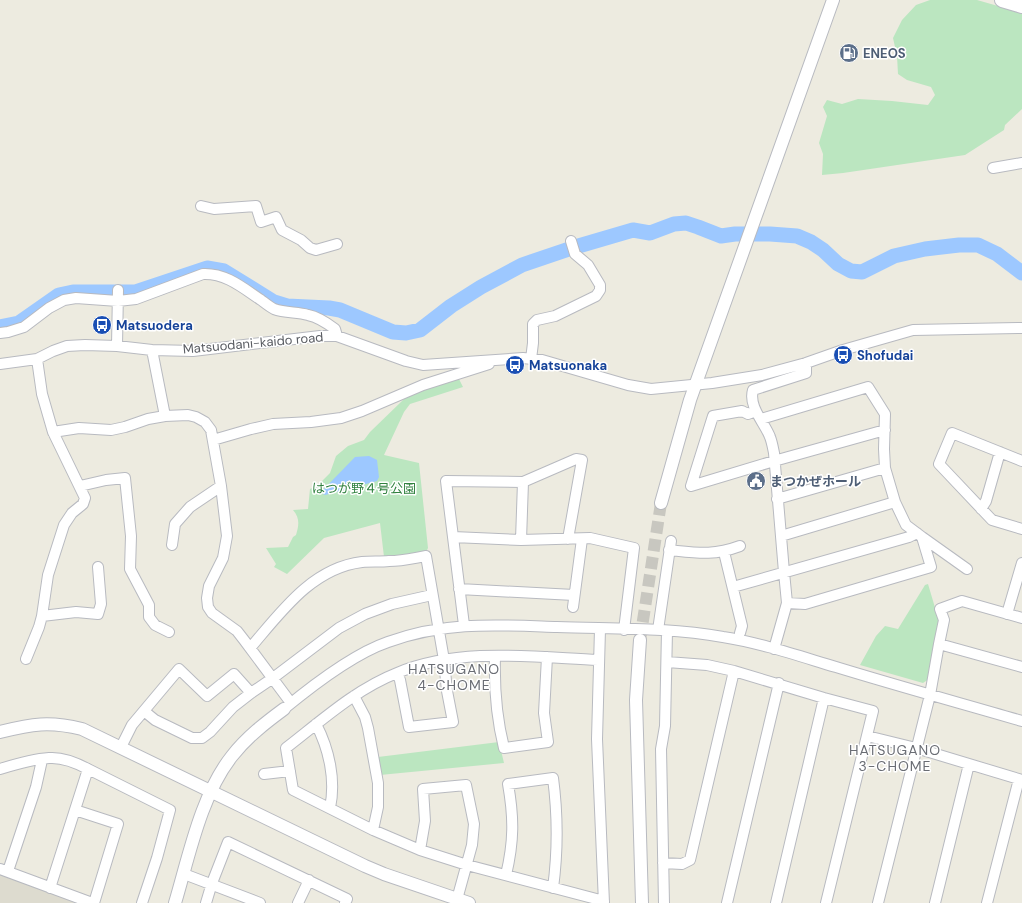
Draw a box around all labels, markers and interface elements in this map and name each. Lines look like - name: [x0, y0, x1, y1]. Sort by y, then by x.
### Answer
- fuel station icon: ENEOS: [838, 42, 860, 64]
- place label: ENEOS: [863, 45, 906, 62]
- bus stop icon: Matsuodera: [91, 314, 113, 336]
- place label: Matsuodera: [116, 317, 193, 334]
- street label: Matsuodani-kaido road: [182, 328, 324, 358]
- bus stop icon: Shofudai: [832, 344, 854, 366]
- place label: Shofudai: [857, 347, 913, 364]
- bus stop icon: Matsuonaka: [504, 354, 526, 376]
- place label: Matsuonaka: [529, 357, 607, 374]
- public building icon: まつかぜホール: [745, 470, 767, 492]
- place label: まつかぜホール: [770, 473, 861, 490]
- park label: はつが野４号公園: [312, 480, 416, 497]
- district label: HATSUGANO 4-CHOME: [408, 660, 500, 694]
- district label: HATSUGANO 3-CHOME: [849, 741, 941, 775]

